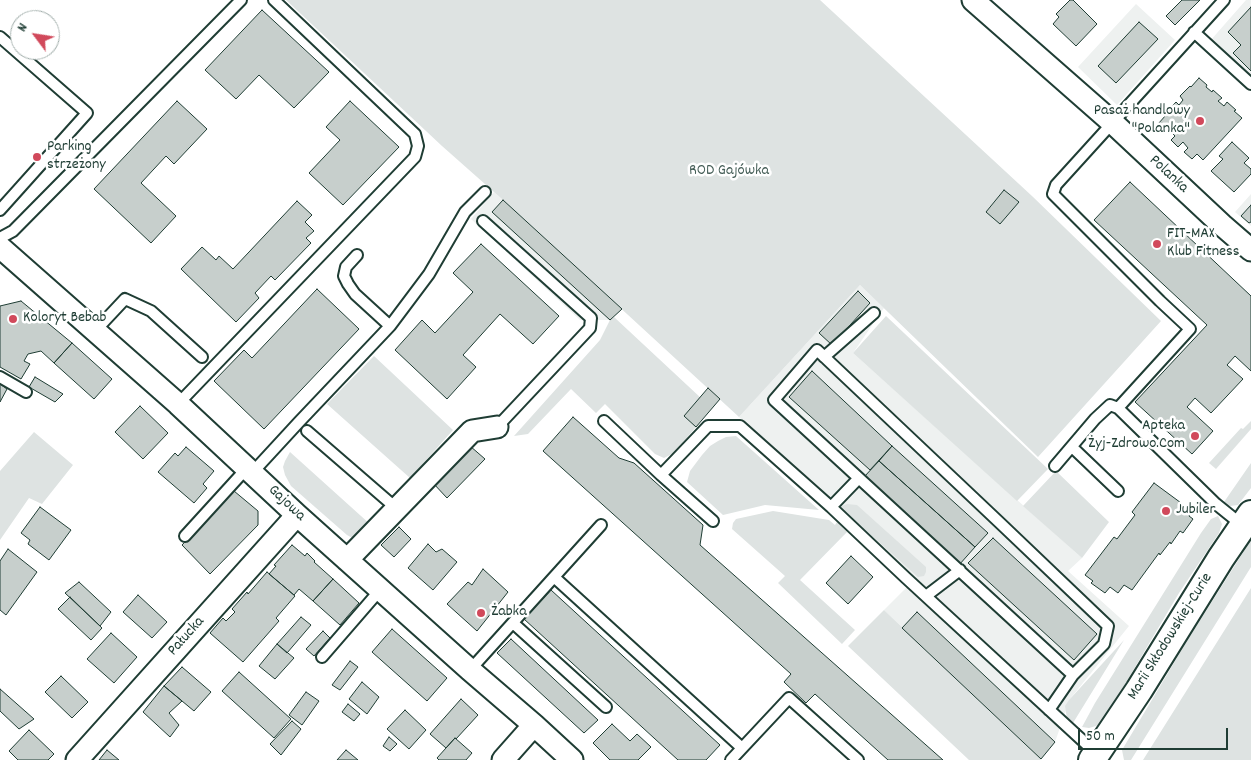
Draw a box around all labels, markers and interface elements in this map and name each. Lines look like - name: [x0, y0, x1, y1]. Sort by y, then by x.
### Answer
- north arrow: [10, 10, 60, 60]
- text: N: [13, 20, 33, 36]
- place label: Pasaż handlowy "Polanka": [1094, 102, 1190, 140]
- marker: Pasaż handlowy "Polanka": [1194, 115, 1206, 127]
- place label: Parking strzeżony: [47, 138, 106, 176]
- marker: Parking strzeżony: [31, 151, 43, 163]
- street label: Polanka: [1144, 152, 1192, 198]
- park label: ROD Gajówka: [689, 162, 769, 182]
- place label: FIT-MAX Klub Fitness: [1167, 225, 1240, 263]
- marker: FIT-MAX Klub Fitness: [1151, 238, 1163, 250]
- place label: Koloryt Bebab: [23, 309, 106, 329]
- marker: Koloryt Bebab: [7, 313, 19, 325]
- place label: Apteka Żyj-Zdrowo.Com: [1088, 417, 1185, 455]
- marker: Apteka Żyj-Zdrowo.Com: [1189, 430, 1201, 442]
- street label: Gajowa: [263, 482, 309, 526]
- place label: Jubiler: [1176, 501, 1215, 521]
- marker: Jubiler: [1160, 505, 1172, 517]
- street label: Marii Skłodowskiej-Curie: [1124, 570, 1218, 704]
- place label: Żabka: [491, 603, 527, 623]
- marker: Żabka: [475, 607, 487, 619]
- street label: Pałucka: [164, 613, 210, 661]
- scale bar: [1081, 718, 1231, 750]
- text: 50 m: [1086, 726, 1115, 748]

